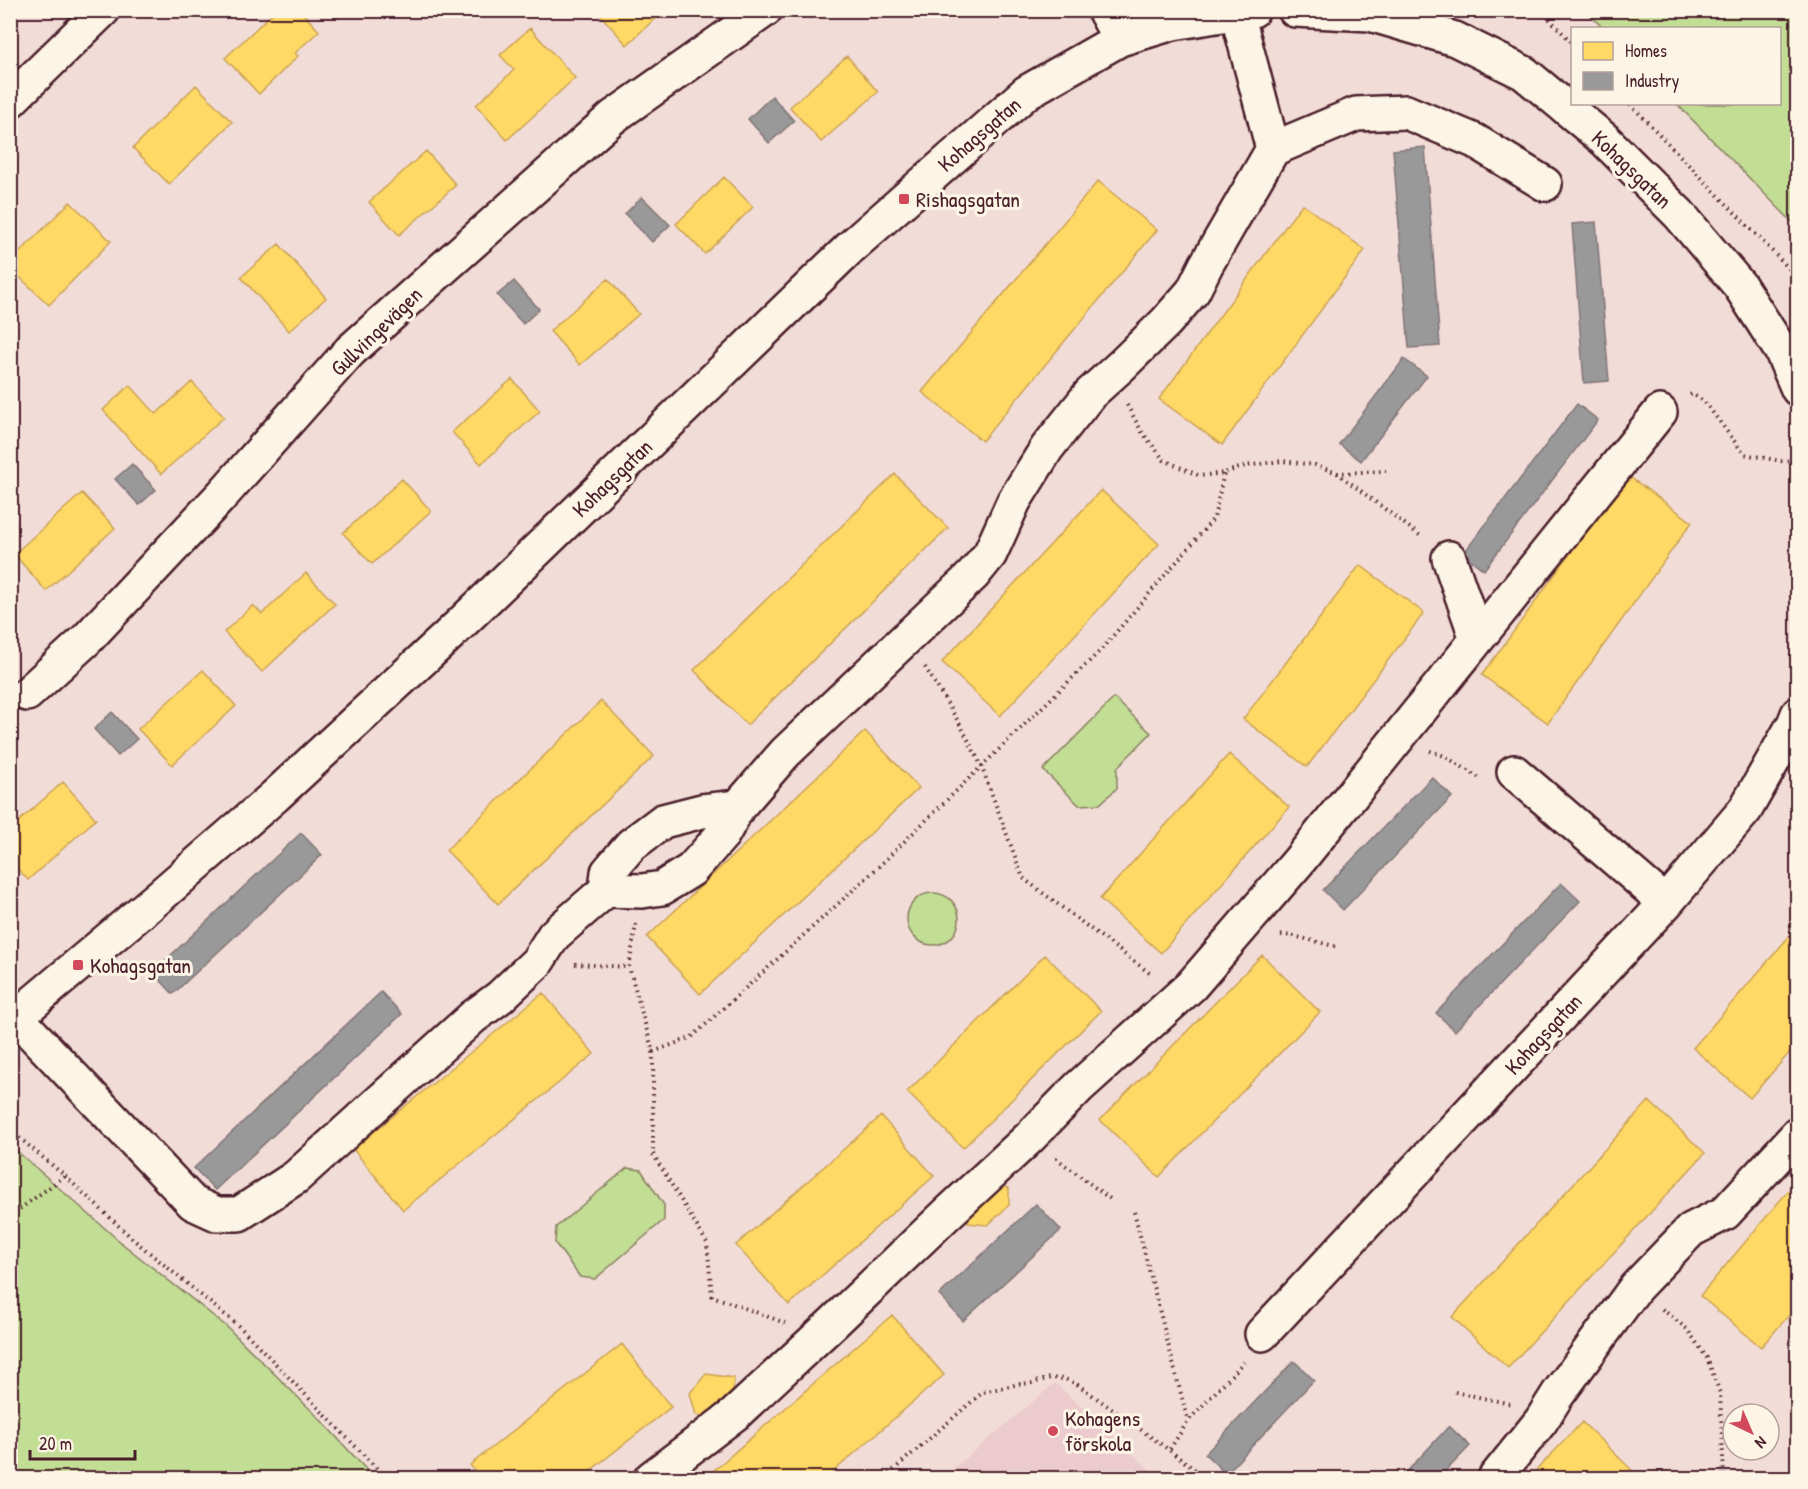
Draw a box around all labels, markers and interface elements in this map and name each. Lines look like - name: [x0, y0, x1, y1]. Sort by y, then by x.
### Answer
- legend: [1571, 27, 1781, 105]
- text: Homes: [1625, 38, 1667, 63]
- text: Industry: [1625, 68, 1680, 93]
- street label: Kohagsgatan: [931, 90, 1027, 178]
- street label: Kohagsgatan: [1585, 123, 1679, 215]
- place label: Rishagsgatan: [916, 184, 1020, 214]
- marker: Rishagsgatan: [897, 192, 911, 206]
- street label: Gullvingevägen: [324, 280, 428, 382]
- street label: Kohagsgatan: [565, 432, 659, 524]
- place label: Kohagsgatan: [90, 950, 191, 980]
- marker: Kohagsgatan: [71, 958, 85, 972]
- street label: Kohagsgatan: [1498, 987, 1588, 1081]
- north arrow: [1721, 1402, 1781, 1462]
- place label: Kohagens förskola: [1065, 1403, 1140, 1458]
- scale bar: [30, 1423, 135, 1461]
- marker: Kohagens förskola: [1046, 1424, 1060, 1438]
- text: 20 m: [39, 1431, 72, 1456]
- text: N: [1750, 1432, 1772, 1454]

